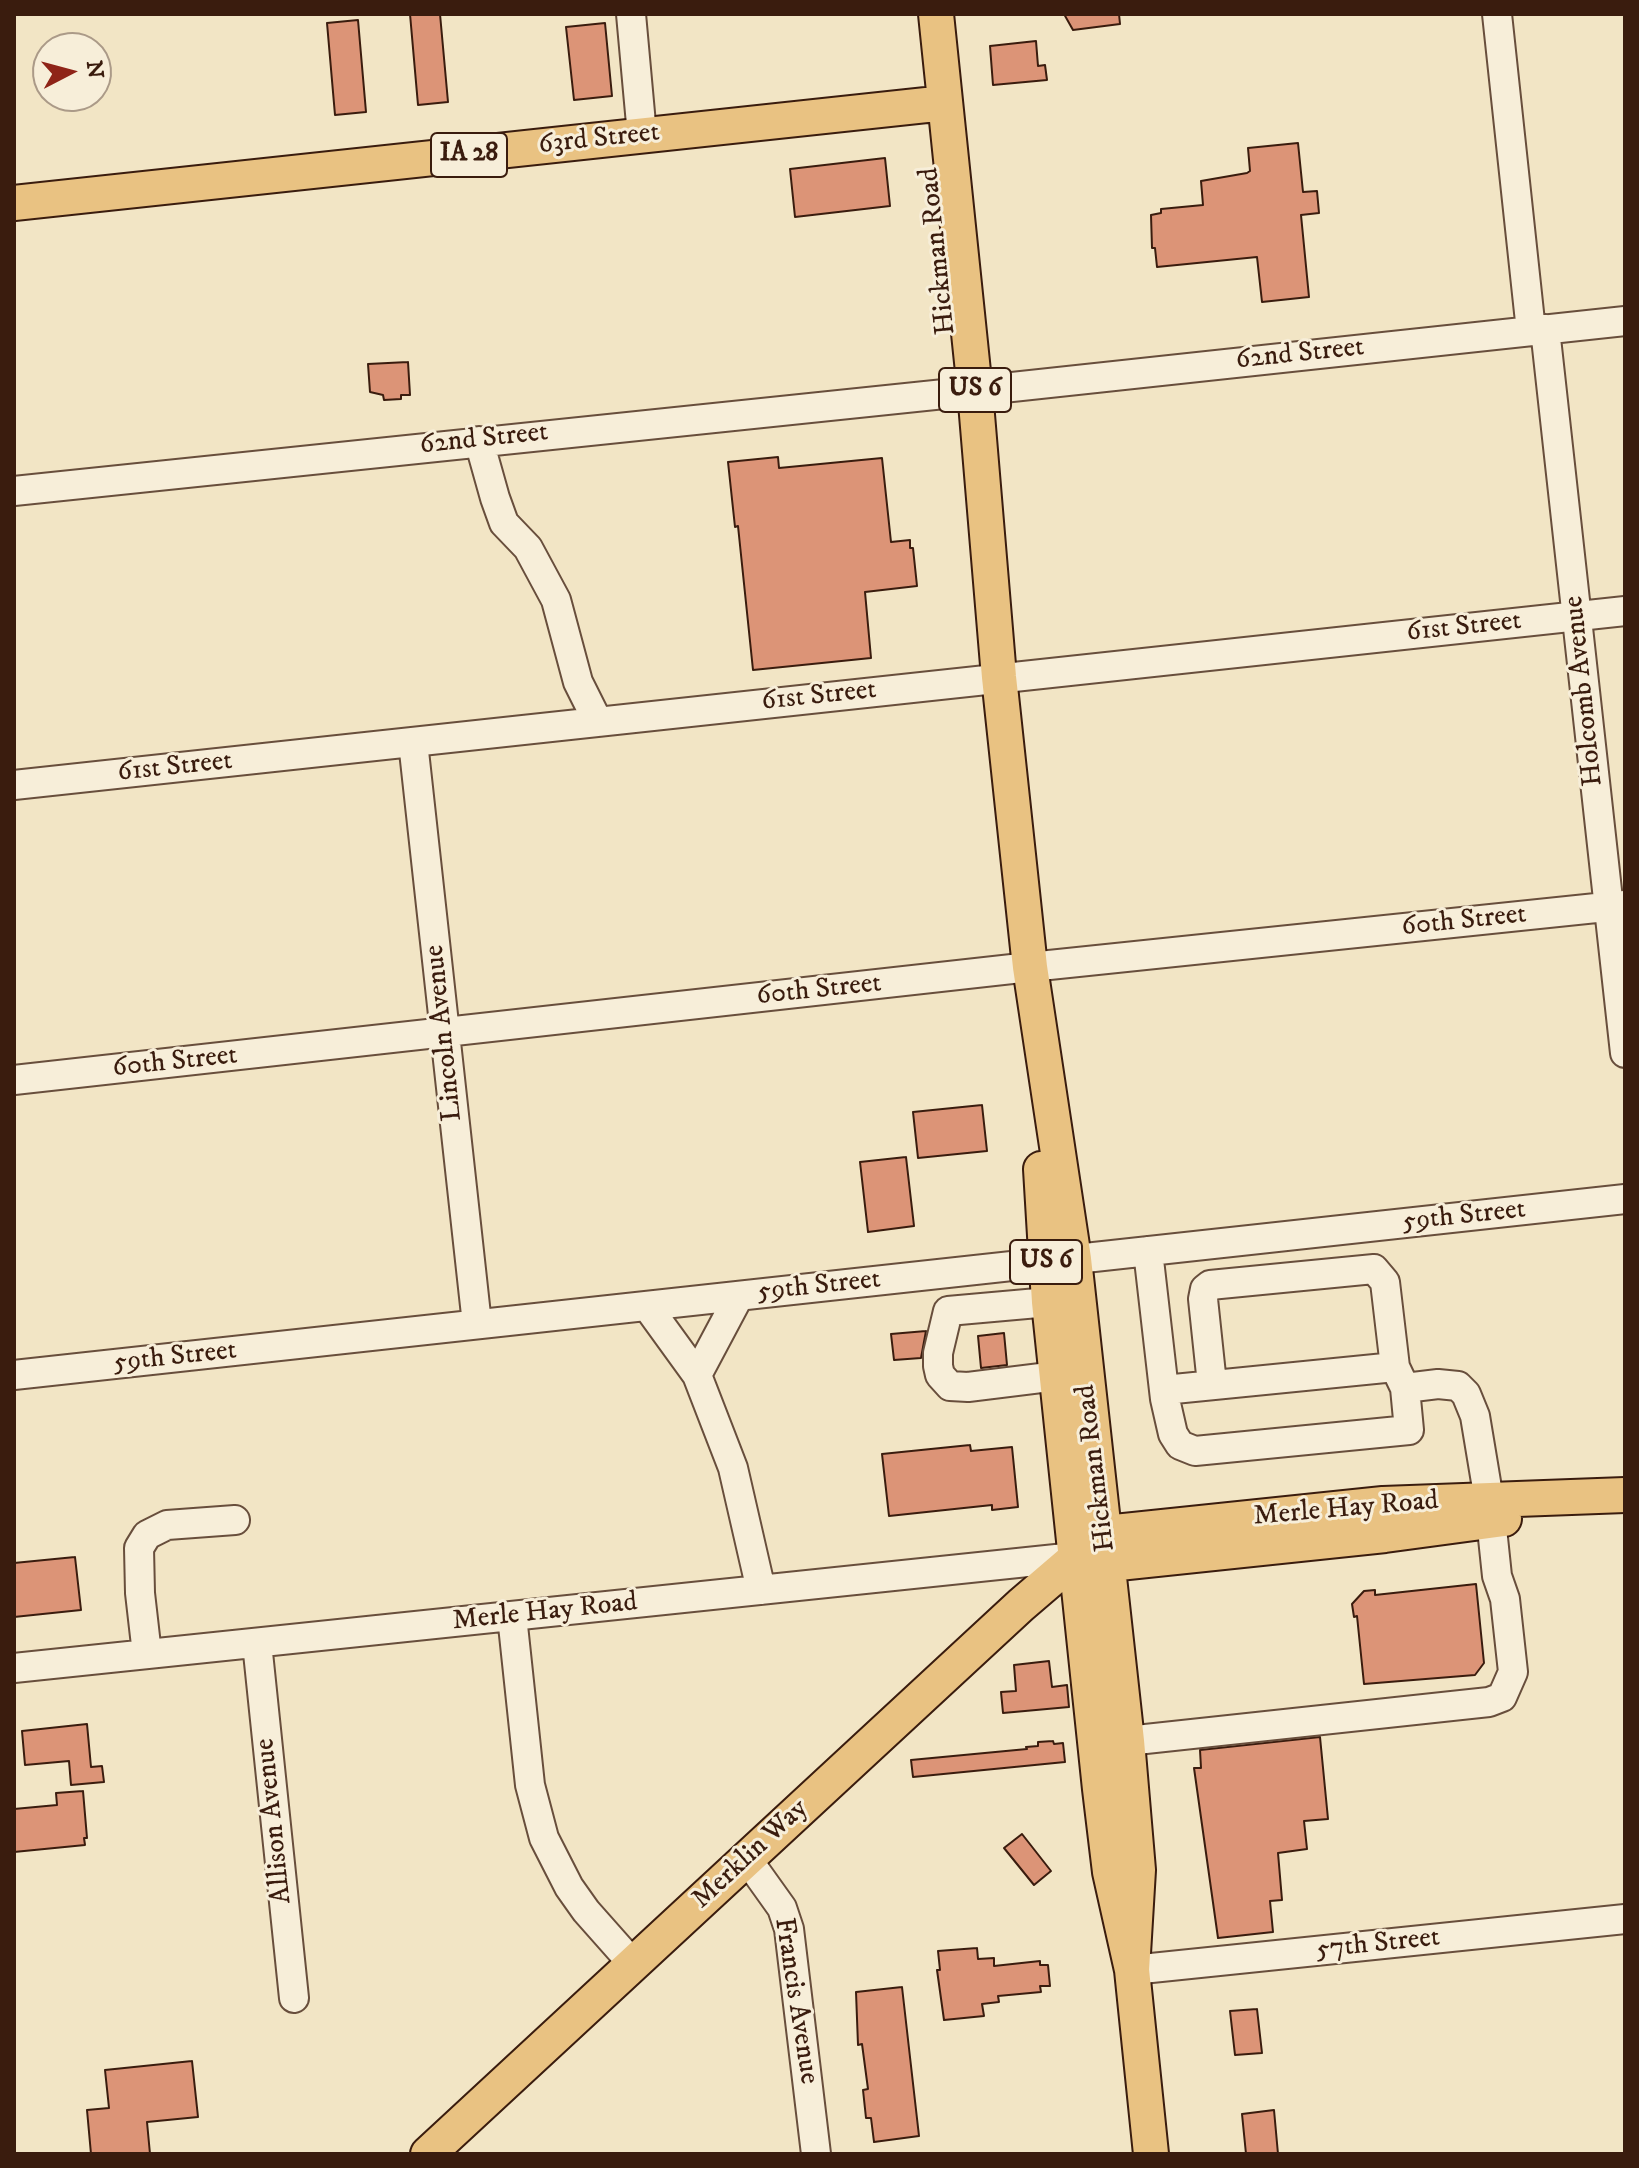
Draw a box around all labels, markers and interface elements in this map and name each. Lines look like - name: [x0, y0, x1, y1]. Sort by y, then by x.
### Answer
- north arrow: [32, 32, 112, 112]
- text: N: [80, 59, 109, 80]
- street label: 63rd Street: [537, 117, 661, 163]
- road number: IA 28: [431, 133, 507, 177]
- street label: Hickman Road: [914, 166, 964, 336]
- street label: 62nd Street: [1234, 332, 1366, 378]
- road number: US 6: [939, 368, 1011, 412]
- street label: 62nd Street: [418, 417, 550, 463]
- street label: Holcomb Avenue: [1558, 594, 1612, 788]
- street label: 61st Street: [1405, 605, 1523, 651]
- street label: 61st Street: [760, 674, 878, 720]
- street label: 61st Street: [116, 745, 234, 791]
- street label: 60th Street: [1400, 899, 1528, 945]
- street label: Lincoln Avenue: [419, 943, 471, 1123]
- street label: 60th Street: [755, 968, 883, 1014]
- street label: 60th Street: [111, 1040, 239, 1086]
- street label: 59th Street: [1401, 1194, 1527, 1240]
- road number: US 6: [1010, 1240, 1082, 1284]
- street label: 59th Street: [756, 1264, 882, 1310]
- street label: 59th Street: [112, 1335, 238, 1381]
- street label: Hickman Road: [1070, 1382, 1124, 1554]
- street label: Merle Hay Road: [1252, 1485, 1440, 1535]
- street label: Merle Hay Road: [451, 1587, 639, 1639]
- street label: Allison Avenue: [250, 1737, 300, 1905]
- street label: Merklin Way: [686, 1793, 816, 1917]
- street label: Francis Avenue: [765, 1915, 825, 2087]
- street label: 57th Street: [1314, 1922, 1442, 1968]

